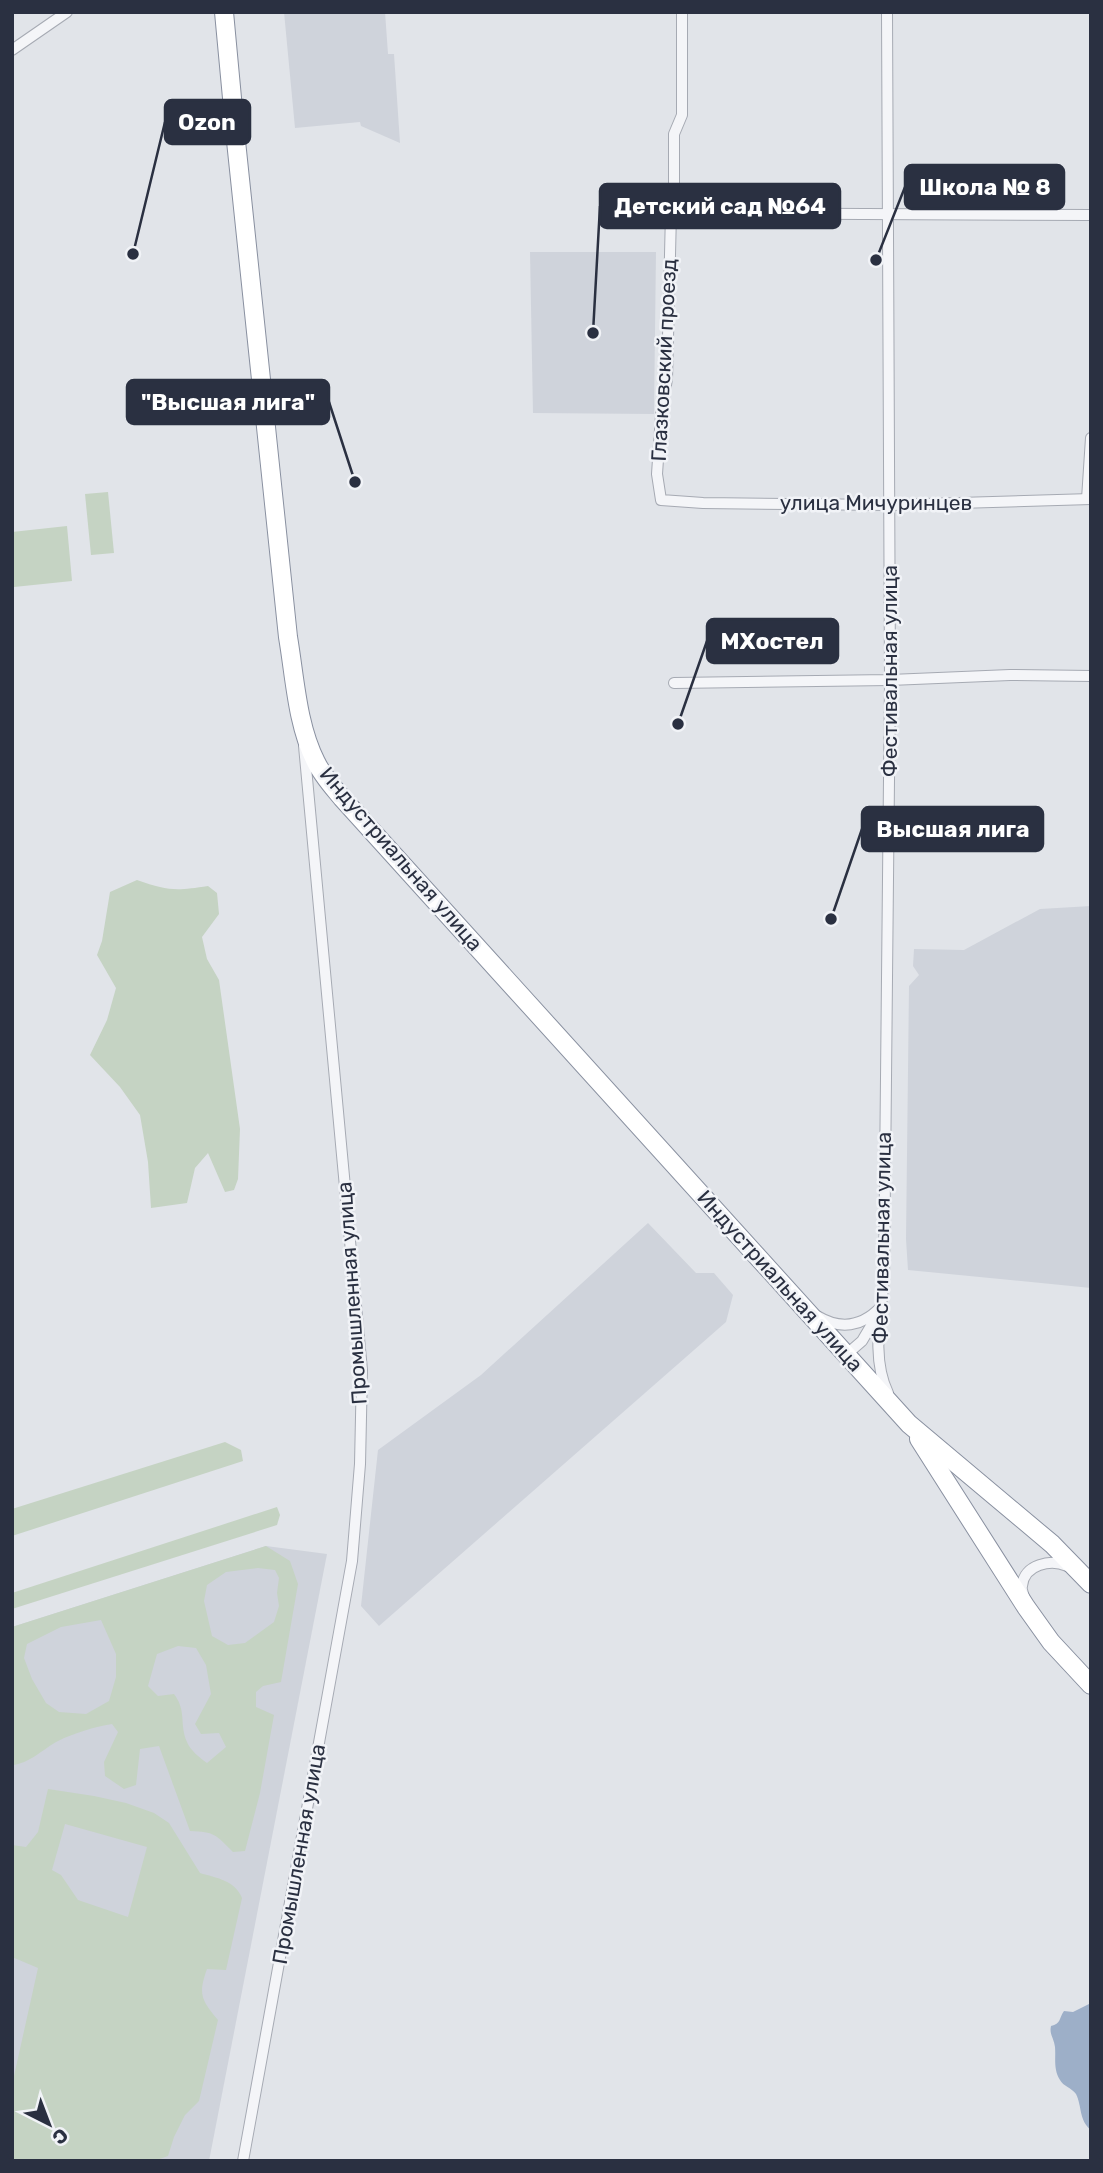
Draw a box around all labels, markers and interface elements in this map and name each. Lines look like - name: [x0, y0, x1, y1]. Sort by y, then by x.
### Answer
- callout: Ozon: [165, 100, 250, 144]
- text: Ozon: [178, 108, 236, 136]
- callout: Школа № 8: [905, 165, 1064, 209]
- text: Школа № 8: [919, 173, 1051, 201]
- callout: Детский сад №64: [600, 184, 840, 228]
- text: Детский сад №64: [614, 192, 826, 220]
- street label: Глазковский проезд: [646, 258, 681, 462]
- callout: "Высшая лига": [127, 380, 329, 424]
- text: "Высшая лига": [141, 388, 315, 416]
- street label: улица Мичуринцев: [780, 490, 972, 515]
- street label: Фестивальная улица: [877, 565, 902, 777]
- callout: МХостел: [707, 619, 838, 663]
- text: МХостел: [720, 627, 824, 655]
- street label: Индустриальная улица: [315, 762, 488, 956]
- callout: Высшая лига: [862, 807, 1043, 851]
- text: Высшая лига: [876, 815, 1030, 843]
- street label: Фестивальная улица: [867, 1132, 896, 1344]
- street label: Промышленная улица: [331, 1181, 372, 1405]
- street label: Индустриальная улица: [692, 1185, 868, 1377]
- street label: Промышленная улица: [267, 1742, 330, 1966]
- north arrow: [14, 2089, 84, 2159]
- text: С: [47, 2123, 73, 2149]

